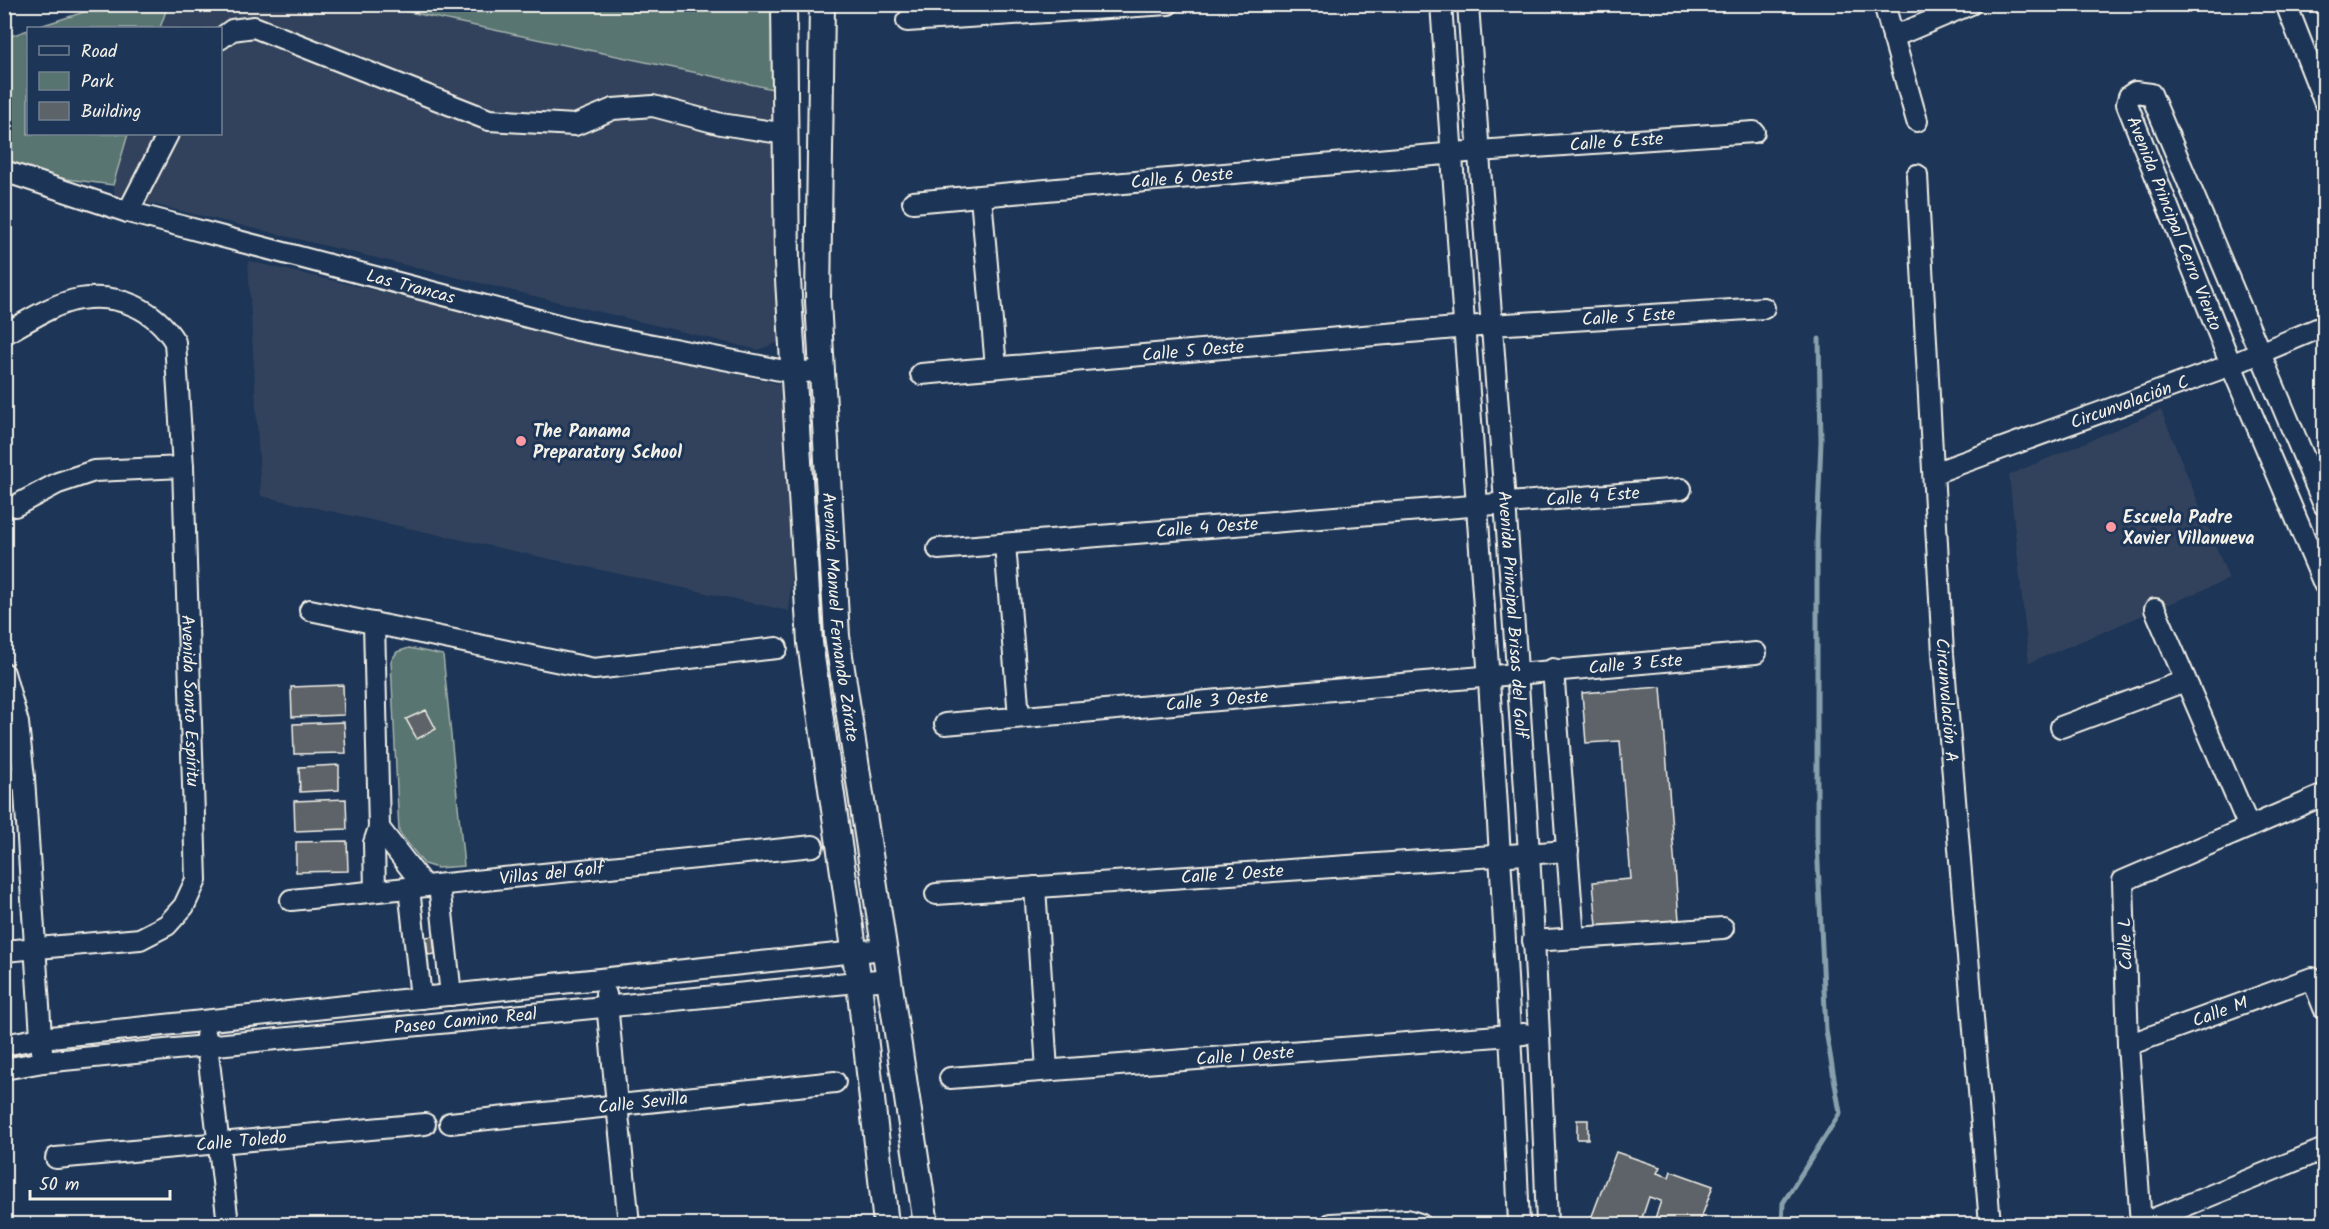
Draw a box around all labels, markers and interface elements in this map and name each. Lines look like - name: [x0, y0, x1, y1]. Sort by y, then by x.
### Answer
- legend: [27, 27, 222, 135]
- text: Road: [81, 38, 118, 67]
- text: Park: [81, 68, 114, 97]
- text: Building: [81, 98, 141, 127]
- street label: Avenida Principal Cerro Viento: [2117, 112, 2229, 336]
- street label: Calle 6 Este: [1569, 125, 1664, 161]
- street label: Calle 6 Oeste: [1130, 160, 1234, 198]
- street label: Las Trancas: [363, 262, 458, 313]
- street label: Calle 5 Este: [1581, 301, 1676, 335]
- street label: Calle 5 Oeste: [1141, 333, 1245, 371]
- street label: Circunvalación C: [2067, 368, 2193, 438]
- place label: The Panama Preparatory School: [533, 418, 682, 468]
- marker: The Panama Preparatory School: [514, 434, 528, 448]
- street label: Calle 4 Este: [1545, 479, 1641, 516]
- street label: Avenida Principal Brisas del Golf: [1488, 490, 1535, 741]
- street label: Avenida Manuel Fernando Zárate: [813, 492, 866, 744]
- place label: Escuela Padre Xavier Villanueva: [2122, 504, 2255, 554]
- street label: Calle 4 Oeste: [1155, 510, 1259, 547]
- marker: Escuela Padre Xavier Villanueva: [2104, 520, 2118, 534]
- street label: Avenida Santo Espíritu: [172, 614, 206, 788]
- street label: Circunvalación A: [1926, 637, 1965, 764]
- street label: Calle 3 Este: [1587, 647, 1684, 684]
- street label: Calle 3 Oeste: [1165, 683, 1270, 721]
- street label: Villas del Golf: [498, 854, 608, 894]
- street label: Calle 2 Oeste: [1180, 857, 1285, 893]
- street label: Calle L: [2111, 917, 2142, 971]
- street label: Calle M: [2189, 989, 2253, 1036]
- street label: Paseo Camino Real: [393, 1000, 539, 1043]
- street label: Calle 1 Oeste: [1195, 1039, 1295, 1075]
- street label: Calle Sevilla: [597, 1085, 689, 1123]
- street label: Calle Toledo: [195, 1124, 288, 1161]
- scale bar: [30, 1163, 170, 1201]
- text: 50 m: [39, 1171, 79, 1200]

